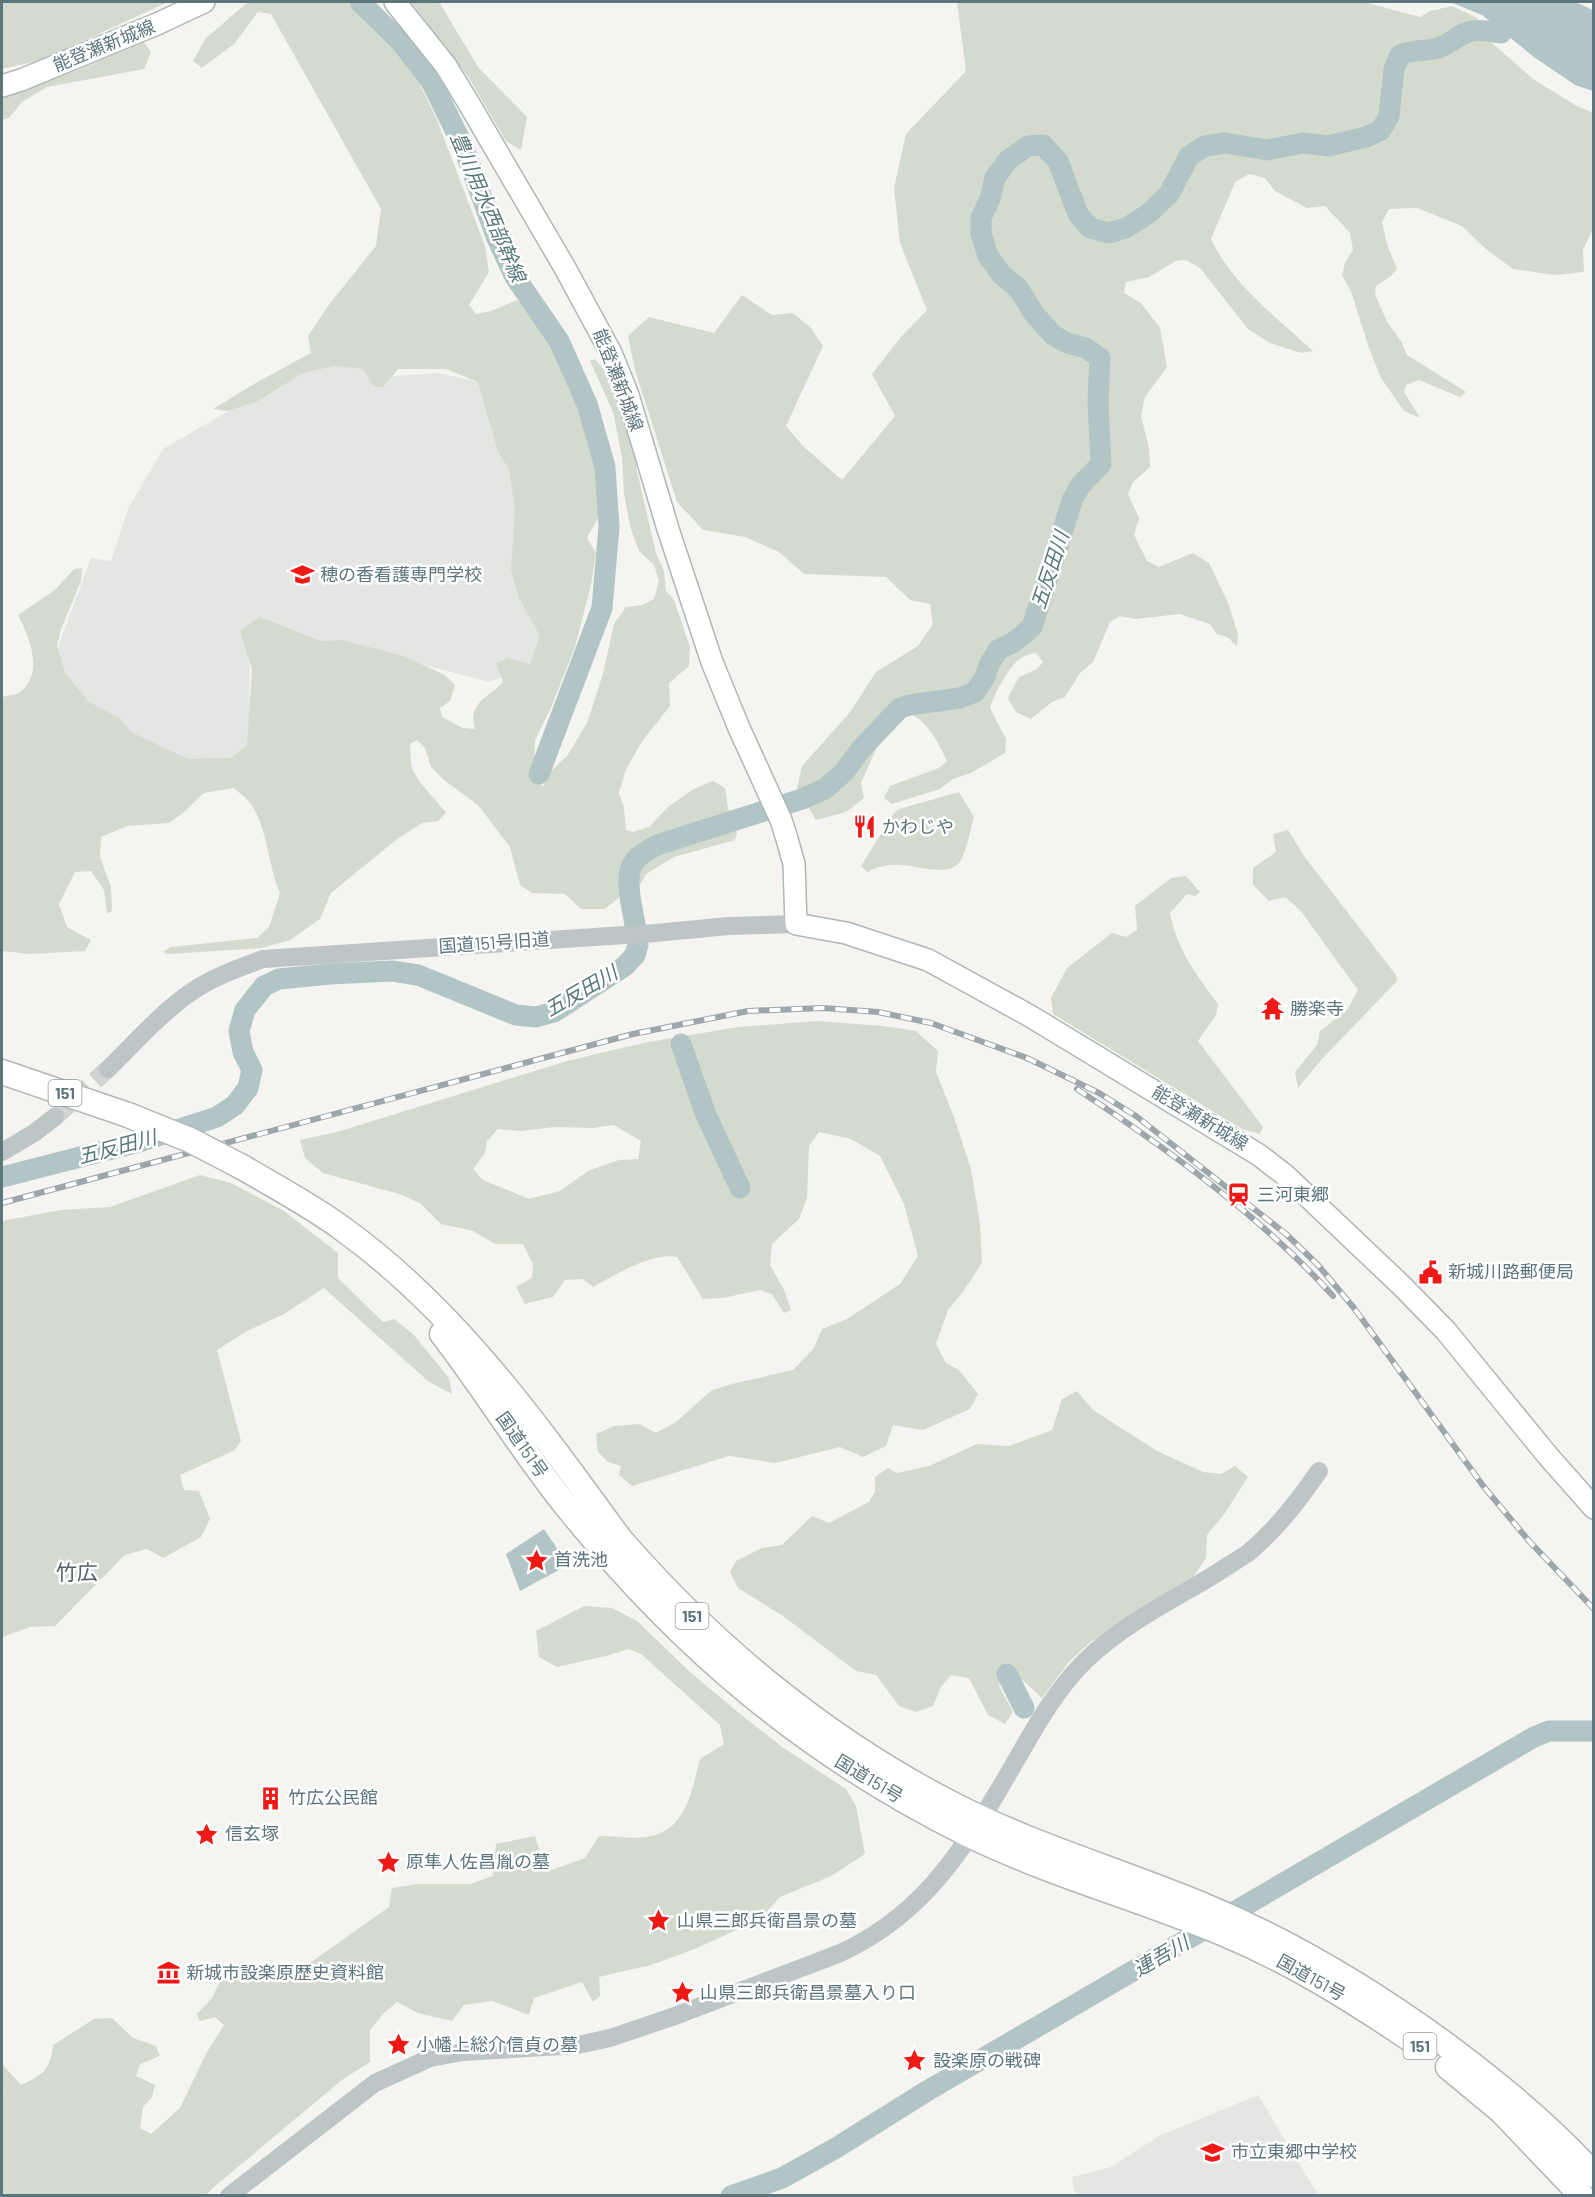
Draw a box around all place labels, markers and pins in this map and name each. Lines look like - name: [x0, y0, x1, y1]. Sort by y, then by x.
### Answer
- school or university icon: 穂の香看護専門学校: [289, 562, 315, 588]
- place label: 穂の香看護専門学校: [320, 563, 482, 585]
- restaurant icon: かわじや: [851, 814, 877, 840]
- place label: かわじや: [882, 815, 954, 837]
- temple icon: 勝楽寺: [1259, 996, 1285, 1022]
- place label: 勝楽寺: [1290, 997, 1344, 1019]
- station icon: 三河東郷: [1226, 1182, 1252, 1208]
- place label: 三河東郷: [1257, 1183, 1329, 1205]
- public building icon: 新城川路郵便局: [1417, 1259, 1443, 1285]
- place label: 新城川路郵便局: [1448, 1260, 1574, 1282]
- place icon: 首洗池: [523, 1547, 549, 1573]
- place label: 首洗池: [554, 1548, 608, 1570]
- building icon: 竹広公民館: [257, 1785, 283, 1811]
- place label: 竹広公民館: [288, 1786, 378, 1808]
- place icon: 信玄塚: [194, 1821, 220, 1847]
- place label: 信玄塚: [225, 1822, 279, 1844]
- place icon: 原隼人佐昌胤の墓: [375, 1849, 401, 1875]
- place label: 原隼人佐昌胤の墓: [406, 1850, 550, 1872]
- place icon: 山県三郎兵衛昌景の墓: [646, 1908, 672, 1934]
- place label: 山県三郎兵衛昌景の墓: [677, 1909, 857, 1931]
- museum icon: 新城市設楽原歴史資料館: [155, 1960, 181, 1986]
- place label: 新城市設楽原歴史資料館: [186, 1961, 384, 1983]
- place icon: 山県三郎兵衛昌景墓入り口: [669, 1980, 695, 2006]
- place label: 山県三郎兵衛昌景墓入り口: [700, 1981, 916, 2003]
- place icon: 小幡上総介信貞の墓: [385, 2032, 411, 2058]
- place label: 小幡上総介信貞の墓: [416, 2033, 578, 2055]
- place icon: 設楽原の戦碑: [902, 2048, 928, 2074]
- place label: 設楽原の戦碑: [933, 2049, 1041, 2071]
- school or university icon: 市立東郷中学校: [1200, 2139, 1226, 2165]
- place label: 市立東郷中学校: [1231, 2140, 1357, 2162]

